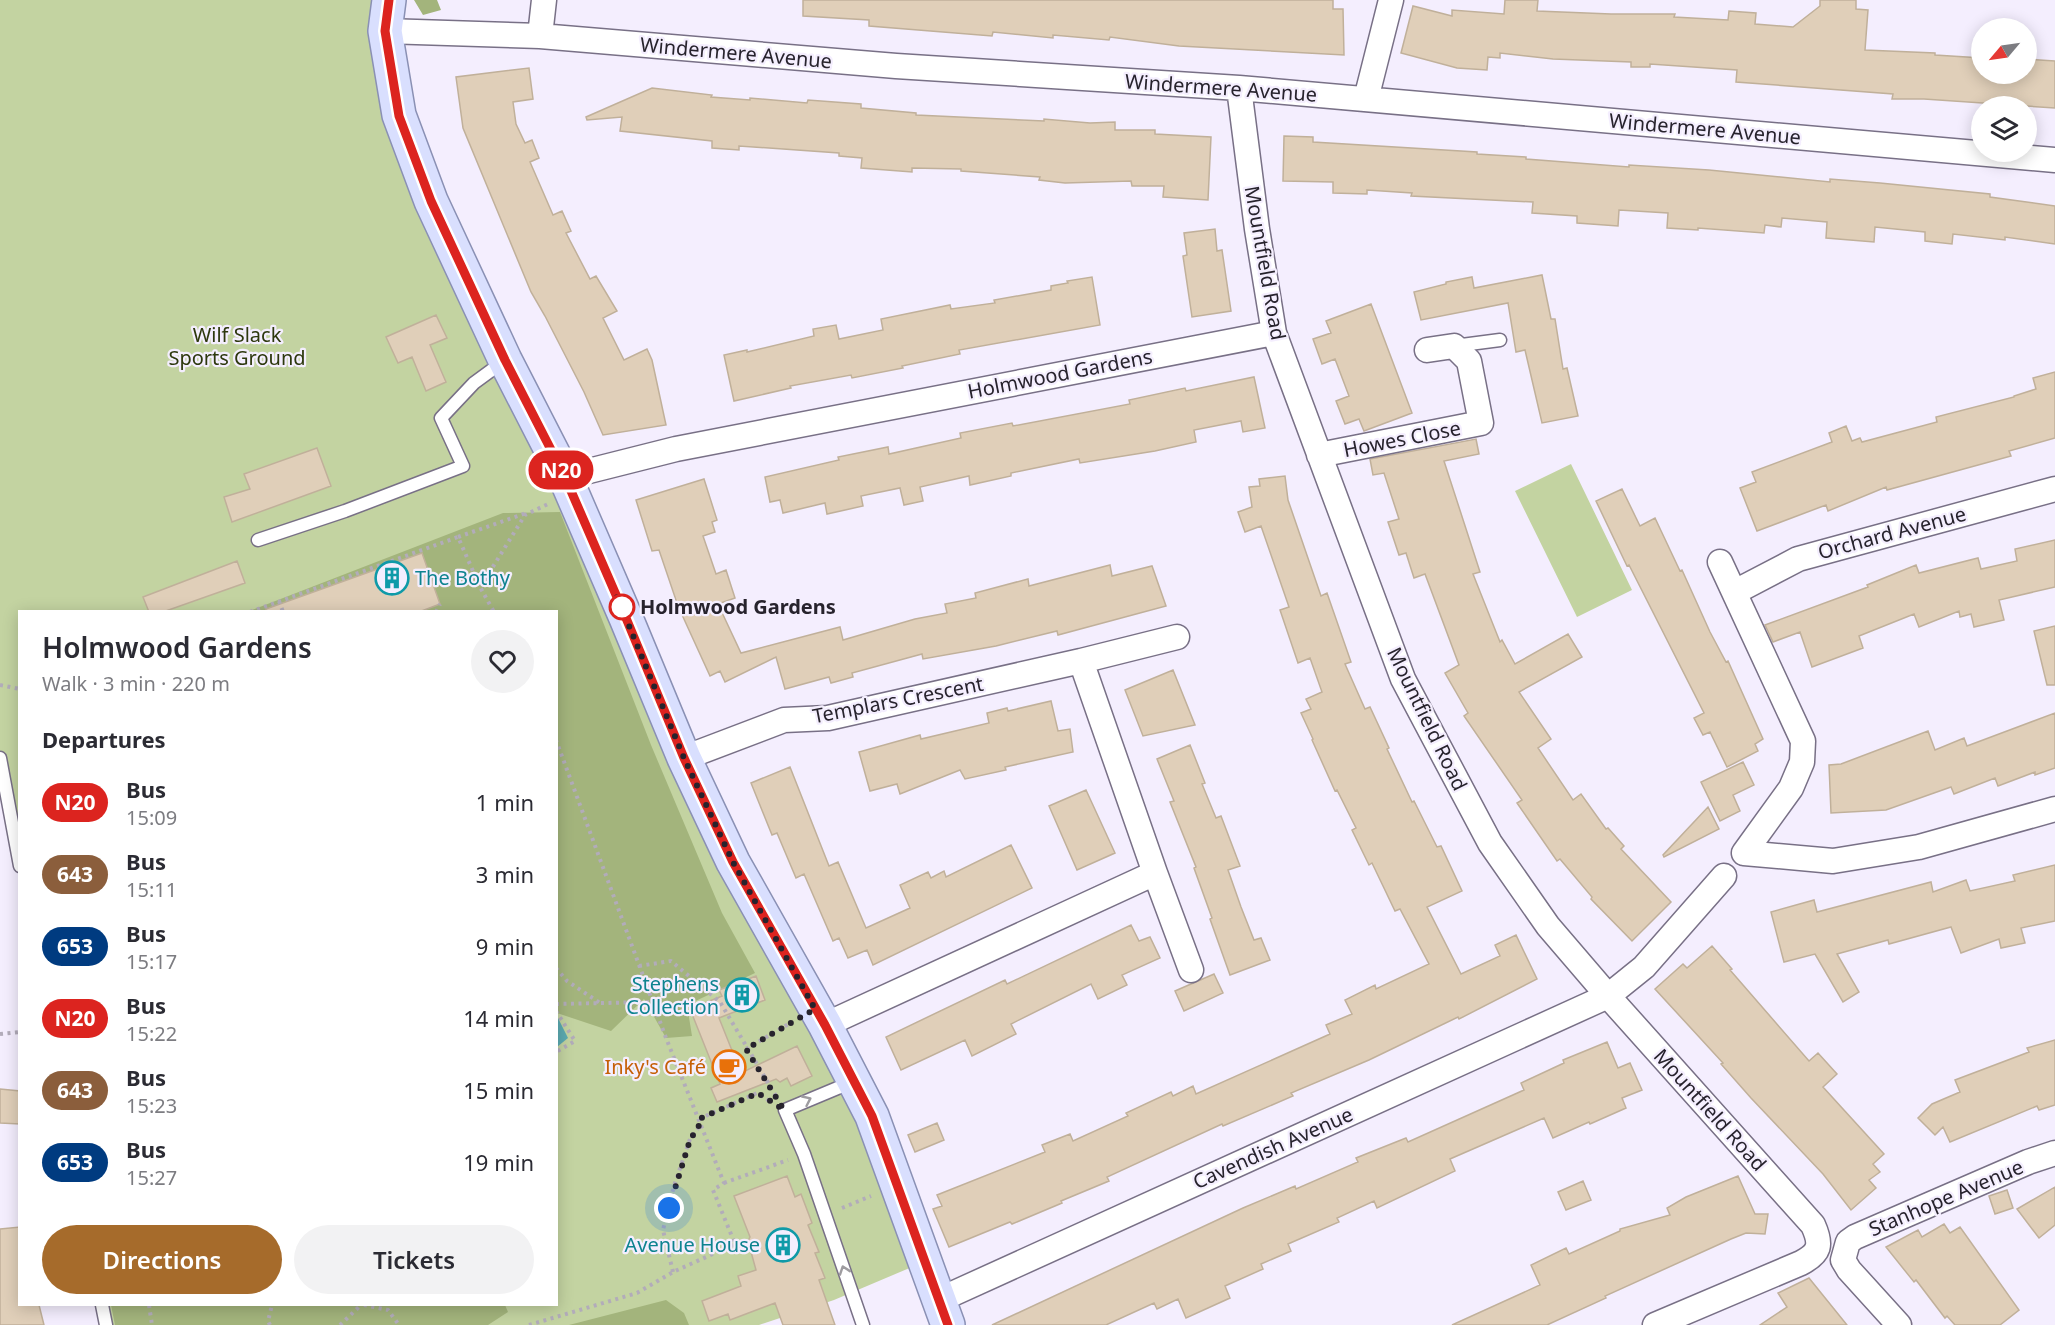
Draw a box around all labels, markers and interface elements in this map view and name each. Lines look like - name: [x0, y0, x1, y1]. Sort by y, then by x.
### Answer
- north arrow: [1971, 18, 2037, 84]
- map controls: [1971, 18, 2037, 162]
- street label: Windermere Avenue: [639, 31, 833, 74]
- street label: Windermere Avenue: [1124, 67, 1318, 108]
- button: layers: [1971, 96, 2037, 162]
- street label: Windermere Avenue: [1608, 107, 1802, 150]
- street label: Mountfield Road: [1239, 184, 1292, 342]
- park label: Wilf Slack Sports Ground: [168, 321, 306, 371]
- street label: Holmwood Gardens: [965, 342, 1154, 405]
- street label: Howes Close: [1341, 414, 1463, 463]
- line badge: N20: [526, 450, 596, 490]
- text: N20: [540, 456, 582, 484]
- street label: Orchard Avenue: [1815, 500, 1969, 565]
- building icon: The Bothy: [374, 560, 410, 596]
- place label: The Bothy: [415, 564, 511, 591]
- place label: Holmwood Gardens: [640, 593, 836, 620]
- marker: Holmwood Gardens: [609, 594, 635, 620]
- text: Holmwood Gardens: [42, 628, 312, 666]
- button: heart: [471, 630, 534, 693]
- street label: Mountfield Road: [1381, 643, 1474, 795]
- text: Walk · 3 min · 220 m: [42, 670, 230, 697]
- street label: Templars Crescent: [810, 670, 986, 729]
- text: Departures: [42, 724, 166, 754]
- text: Bus: [126, 774, 166, 804]
- text: 1 min: [476, 787, 534, 817]
- text: N20: [54, 788, 96, 816]
- text: 15:09: [126, 804, 177, 831]
- text: Bus: [126, 846, 166, 876]
- text: 3 min: [476, 859, 534, 889]
- text: 643: [57, 860, 93, 888]
- text: 15:11: [126, 876, 177, 903]
- text: Bus: [126, 918, 166, 948]
- text: 9 min: [476, 931, 534, 961]
- text: 653: [57, 932, 93, 960]
- text: 15:17: [126, 948, 177, 975]
- place label: Stephens Collection: [626, 970, 719, 1020]
- building icon: Stephens Collection: [724, 977, 760, 1013]
- text: Bus: [126, 990, 166, 1020]
- text: 14 min: [463, 1003, 534, 1033]
- text: N20: [54, 1004, 96, 1032]
- text: 15:22: [126, 1020, 177, 1047]
- street label: Mountfield Road: [1648, 1043, 1773, 1177]
- cafe icon: Inky's Café: [711, 1049, 747, 1085]
- place label: Inky's Café: [604, 1053, 706, 1080]
- text: Bus: [126, 1062, 166, 1092]
- text: 15 min: [463, 1075, 534, 1105]
- text: 643: [57, 1076, 93, 1104]
- text: 15:23: [126, 1092, 177, 1119]
- one-way arrow: [801, 1095, 812, 1107]
- street label: Cavendish Avenue: [1189, 1100, 1357, 1195]
- text: Bus: [126, 1134, 166, 1164]
- text: 19 min: [463, 1147, 534, 1177]
- text: 653: [57, 1148, 93, 1176]
- street label: Stanhope Avenue: [1864, 1153, 2027, 1242]
- text: 15:27: [126, 1164, 177, 1191]
- your location: [654, 1193, 684, 1223]
- button: Directions: [42, 1225, 282, 1294]
- button: Tickets: [294, 1225, 534, 1294]
- building icon: Avenue House: [765, 1227, 801, 1263]
- place label: Avenue House: [624, 1231, 760, 1258]
- one-way arrow: [838, 1265, 851, 1276]

